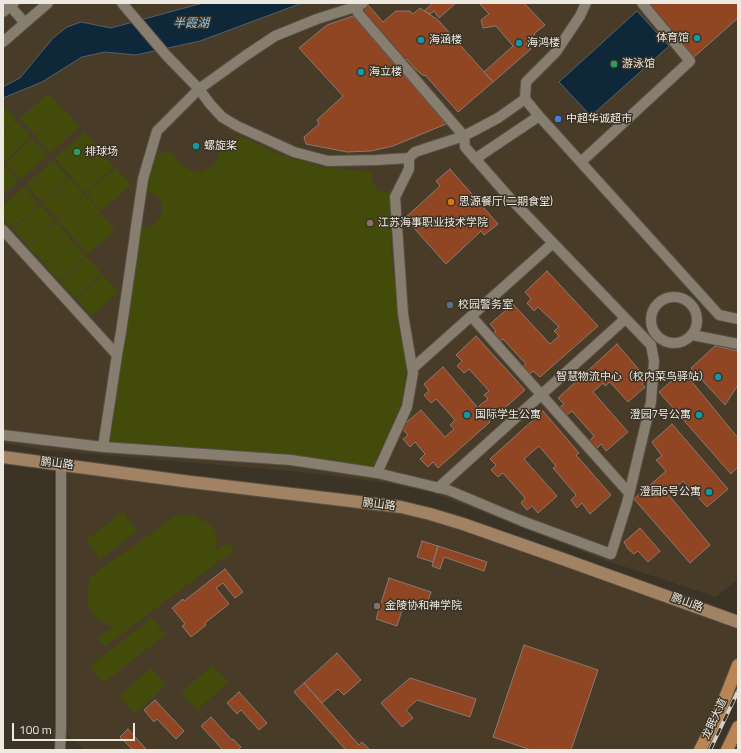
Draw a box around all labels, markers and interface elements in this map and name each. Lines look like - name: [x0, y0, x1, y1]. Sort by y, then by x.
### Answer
- water label: 半霞湖: [173, 17, 209, 31]
- place label: 体育馆: [656, 31, 689, 45]
- place label: 海涵楼: [429, 33, 462, 47]
- marker: 体育馆: [692, 33, 702, 43]
- marker: 海涵楼: [416, 35, 426, 45]
- place label: 海鸿楼: [527, 36, 560, 50]
- marker: 海鸿楼: [514, 38, 524, 48]
- place label: 游泳馆: [622, 57, 655, 71]
- marker: 游泳馆: [609, 59, 619, 69]
- place label: 海立楼: [369, 65, 402, 79]
- marker: 海立楼: [356, 67, 366, 77]
- place label: 中超华诚超市: [566, 112, 632, 126]
- marker: 中超华诚超市: [553, 114, 563, 124]
- place label: 螺旋桨: [204, 139, 237, 153]
- marker: 螺旋桨: [191, 141, 201, 151]
- place label: 排球场: [85, 145, 118, 159]
- marker: 排球场: [72, 147, 82, 157]
- place label: 思源餐厅(二期食堂): [459, 195, 553, 209]
- marker: 思源餐厅(二期食堂): [446, 197, 456, 207]
- place label: 江苏海事职业技术学院: [378, 216, 488, 230]
- marker: 江苏海事职业技术学院: [365, 218, 375, 228]
- place label: 校园警务室: [458, 298, 513, 312]
- marker: 校园警务室: [445, 300, 455, 310]
- place label: 智慧物流中心（校内菜鸟驿站）: [556, 370, 710, 384]
- marker: 智慧物流中心（校内菜鸟驿站）: [713, 372, 723, 382]
- place label: 国际学生公寓: [475, 408, 541, 422]
- place label: 澄园7号公寓: [630, 408, 691, 422]
- marker: 国际学生公寓: [462, 410, 472, 420]
- marker: 澄园7号公寓: [694, 410, 704, 420]
- street label: 鹏山路: [40, 455, 74, 473]
- place label: 澄园6号公寓: [640, 485, 701, 499]
- marker: 澄园6号公寓: [704, 487, 714, 497]
- street label: 鹏山路: [362, 496, 396, 514]
- street label: 鹏山路: [669, 591, 705, 615]
- place label: 金陵协和神学院: [385, 599, 462, 613]
- marker: 金陵协和神学院: [372, 601, 382, 611]
- street label: 龙眠大道: [700, 696, 730, 742]
- scale bar: [14, 715, 137, 741]
- text: 100 m: [19, 720, 52, 739]

